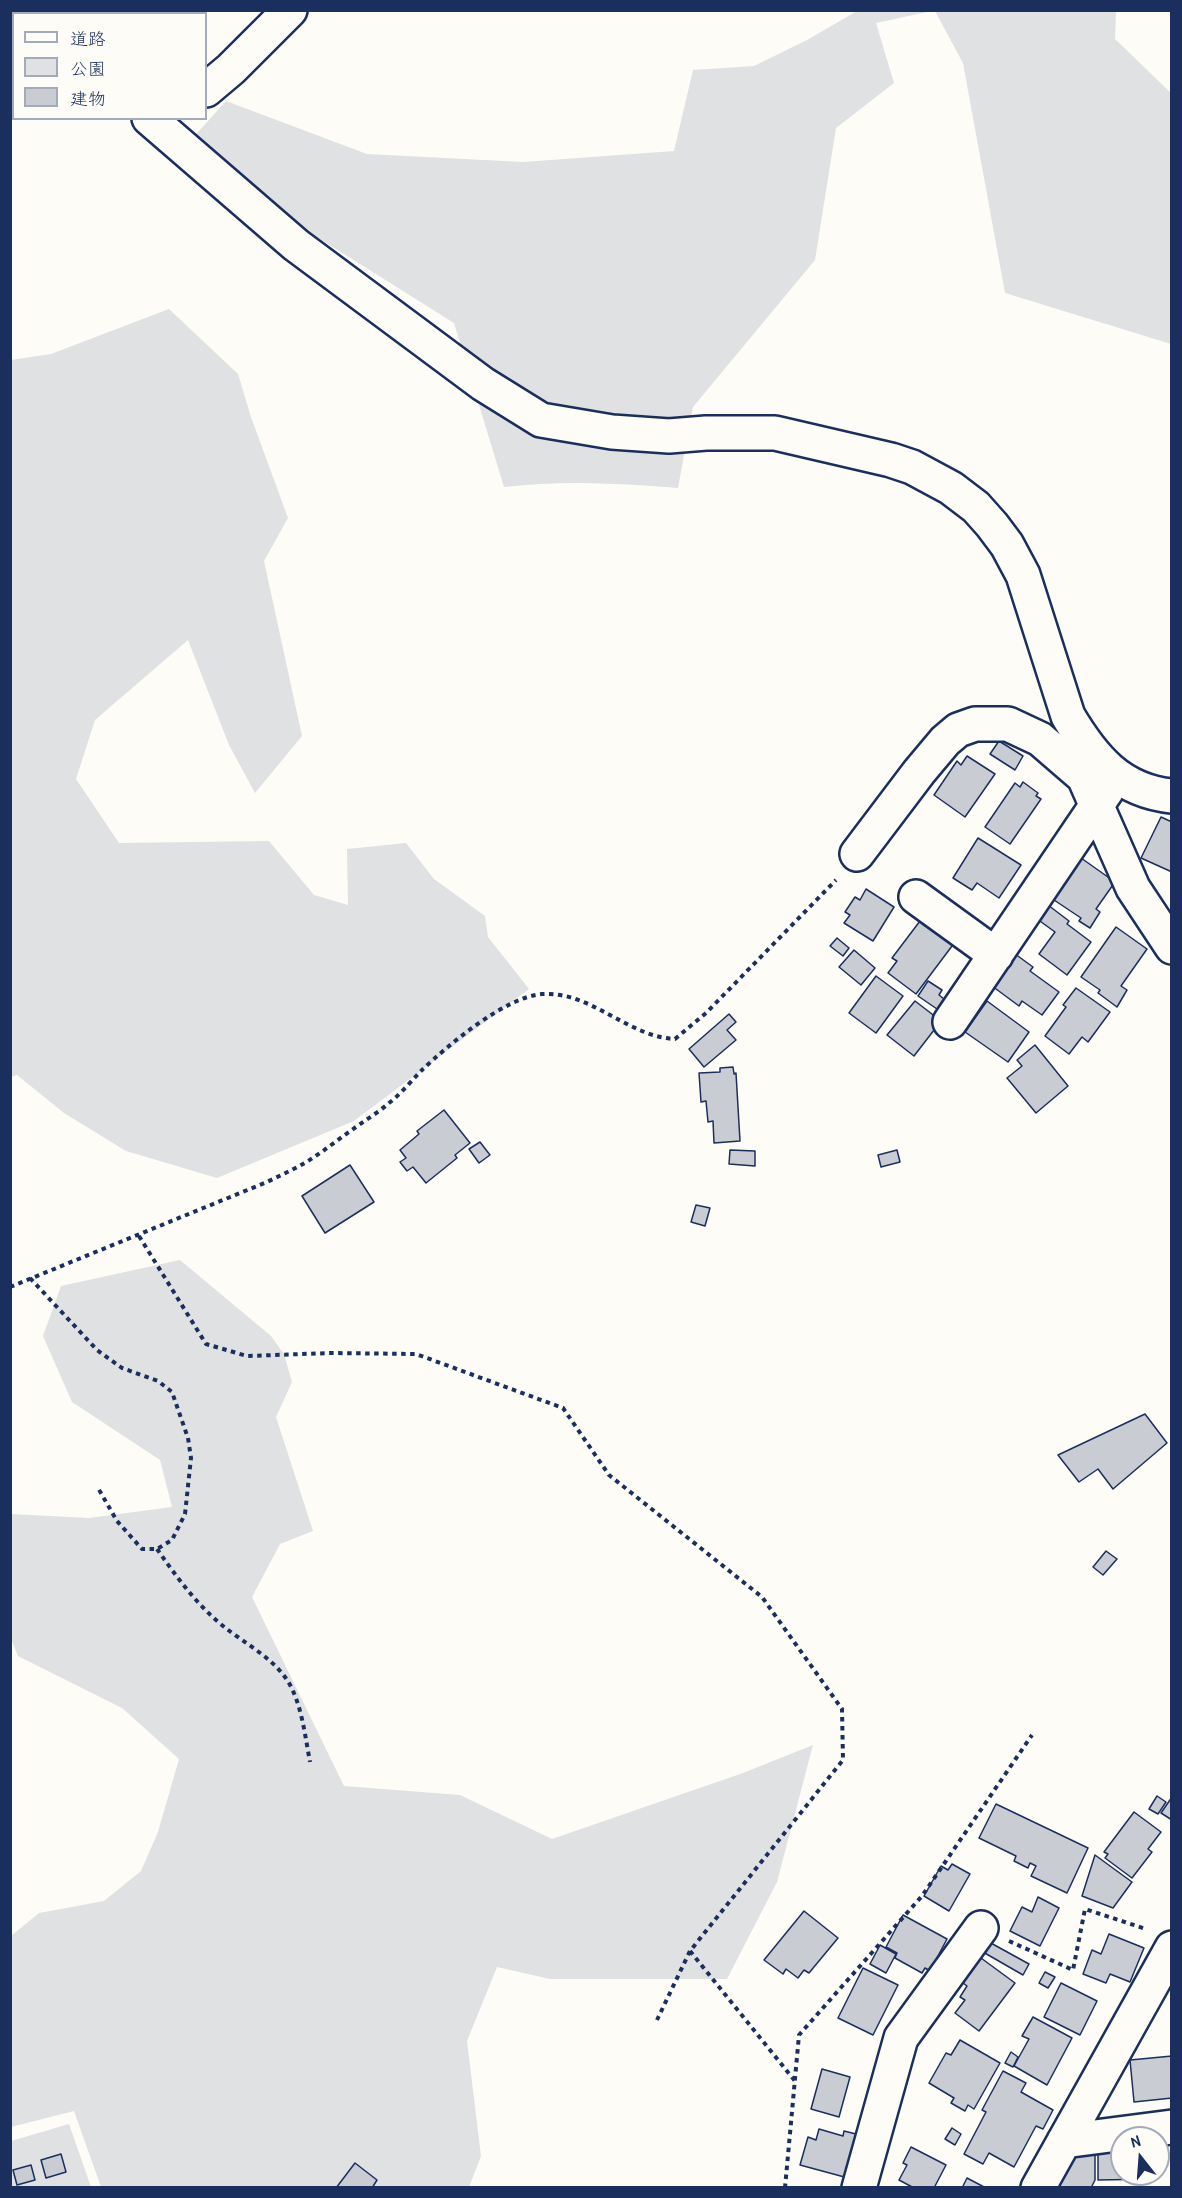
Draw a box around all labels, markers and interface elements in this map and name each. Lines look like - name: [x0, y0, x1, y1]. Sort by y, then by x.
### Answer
- legend: [12, 12, 207, 120]
- text: 道路: [70, 26, 106, 51]
- text: 公園: [70, 56, 106, 81]
- text: 建物: [70, 86, 106, 111]
- north arrow: [1110, 2126, 1170, 2186]
- text: N: [1128, 2129, 1143, 2152]

